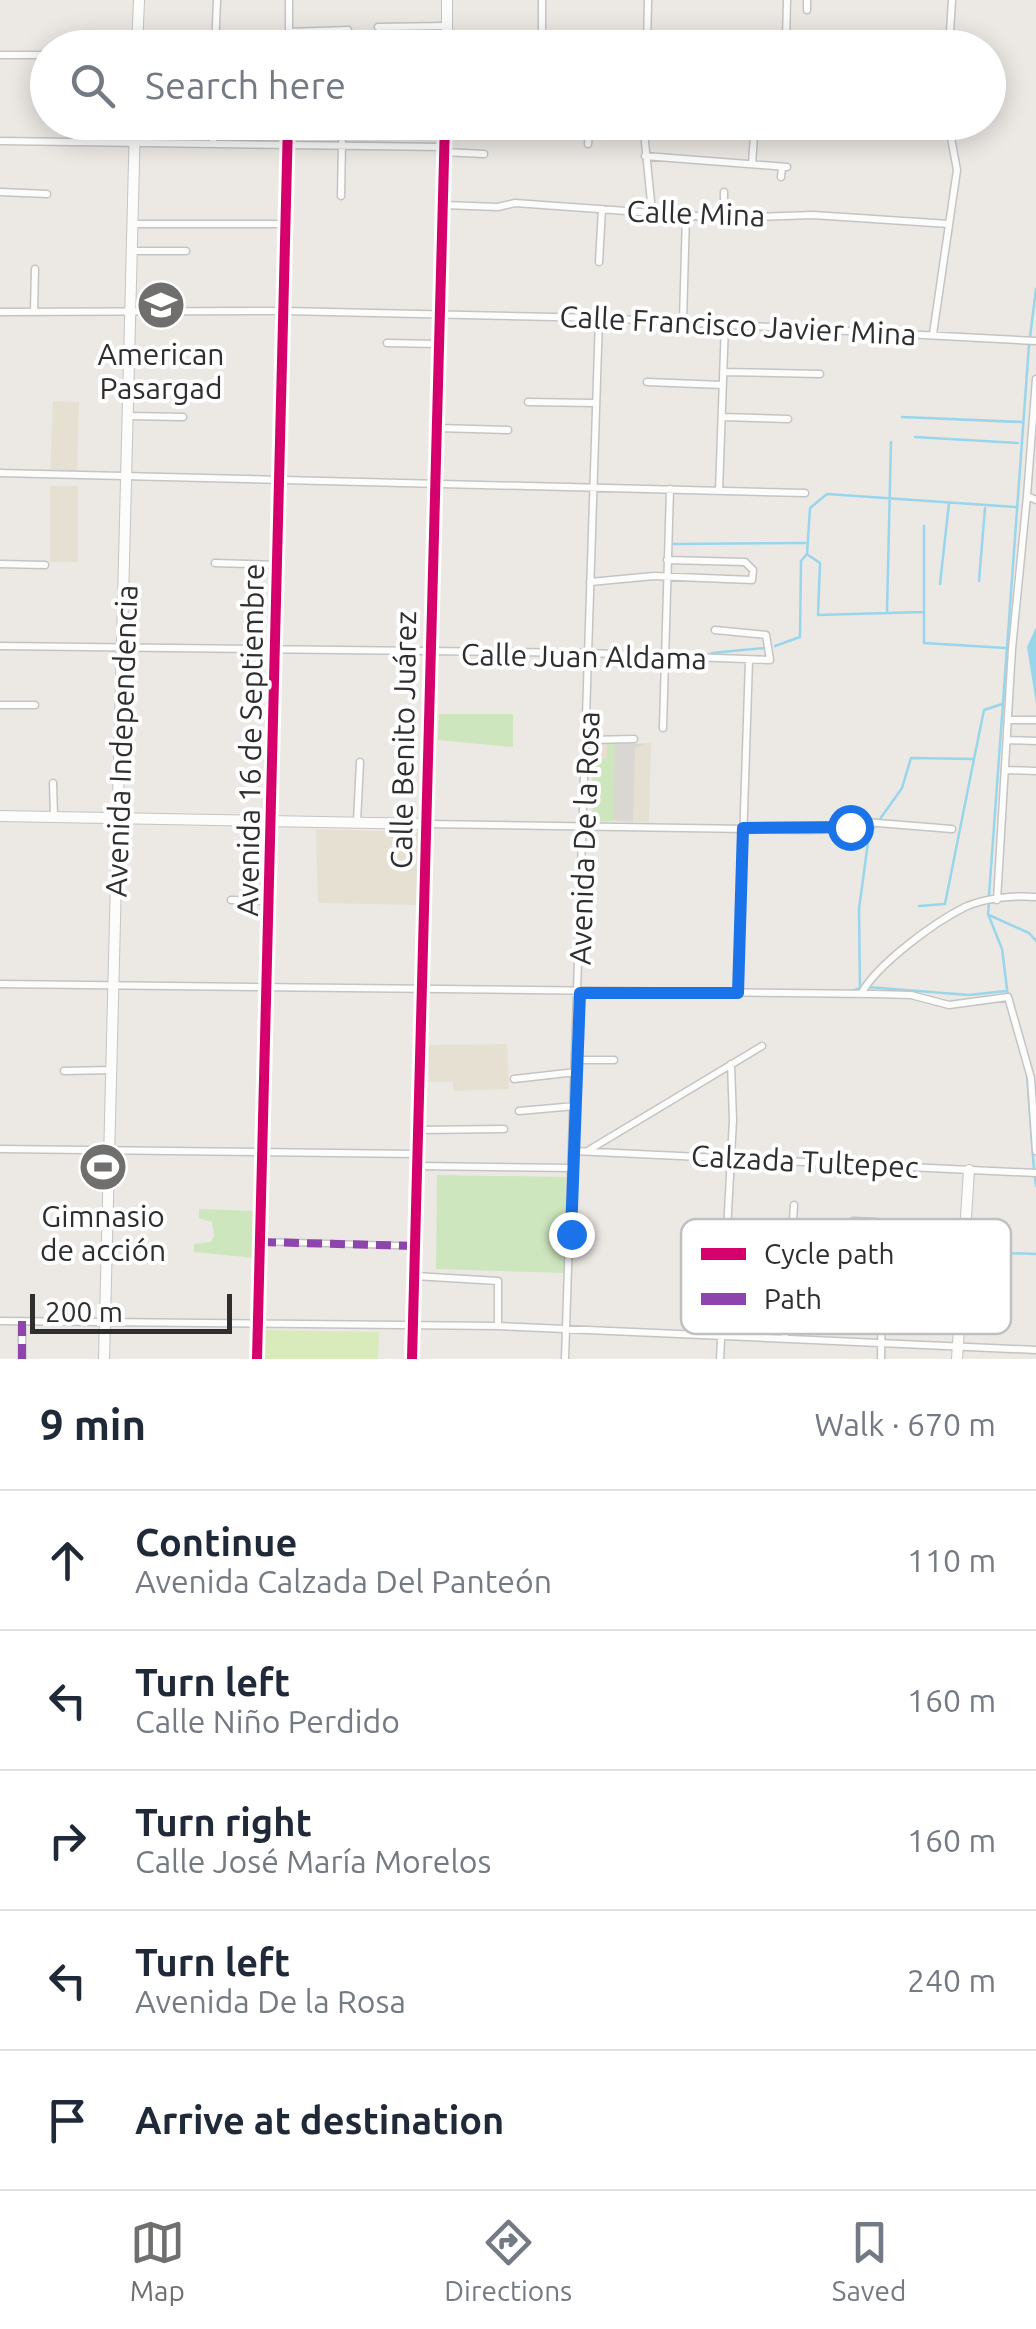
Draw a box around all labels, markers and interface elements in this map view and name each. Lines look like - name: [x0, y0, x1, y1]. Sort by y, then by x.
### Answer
- search box: [30, 30, 1006, 140]
- icon: search: [65, 58, 120, 113]
- text: Search here: [145, 64, 346, 106]
- street label: Calle Mina: [626, 194, 766, 232]
- school or university icon: American Pasargad: [135, 279, 187, 331]
- street label: Calle Francisco Javier Mina: [559, 299, 917, 351]
- place label: American Pasargad: [97, 337, 225, 405]
- street label: Avenida 16 de Septiembre: [230, 563, 270, 917]
- street label: Avenida Independencia: [99, 584, 143, 898]
- street label: Calle Benito Juárez: [384, 611, 422, 869]
- street label: Calle Juan Aldama: [461, 637, 707, 675]
- street label: Avenida De la Rosa: [563, 711, 605, 965]
- route start: [828, 805, 874, 851]
- street label: Calzada Tultepec: [690, 1138, 920, 1184]
- sports icon: Gimnasio de acción: [77, 1141, 129, 1193]
- place label: Gimnasio de acción: [40, 1199, 166, 1267]
- route end: [549, 1212, 595, 1258]
- legend: [681, 1219, 1011, 1334]
- text: Cycle path: [764, 1238, 895, 1269]
- text: Path: [764, 1283, 822, 1314]
- scale bar: [30, 1289, 232, 1334]
- text: 200 m: [45, 1296, 123, 1327]
- text: 9 min: [40, 1401, 146, 1448]
- text: Walk · 670 m: [814, 1406, 996, 1442]
- text: Continue: [135, 1521, 297, 1563]
- icon: ahead: [40, 1533, 95, 1588]
- text: 110 m: [907, 1542, 996, 1578]
- text: Avenida Calzada Del Panteón: [135, 1563, 552, 1599]
- text: Turn left: [135, 1661, 290, 1703]
- icon: left: [40, 1673, 95, 1728]
- text: 160 m: [907, 1682, 996, 1718]
- text: Calle Niño Perdido: [135, 1703, 400, 1739]
- text: Turn right: [135, 1801, 312, 1843]
- icon: right: [40, 1813, 95, 1868]
- text: 160 m: [907, 1822, 996, 1858]
- text: Calle José María Morelos: [135, 1843, 491, 1879]
- text: Turn left: [135, 1941, 290, 1983]
- icon: left: [40, 1953, 95, 2008]
- text: 240 m: [907, 1962, 996, 1998]
- text: Avenida De la Rosa: [135, 1983, 406, 2019]
- icon: arrive: [40, 2093, 95, 2148]
- text: Arrive at destination: [135, 2099, 504, 2141]
- tab: Map: [130, 2215, 185, 2306]
- tab: Directions: [444, 2215, 572, 2306]
- tab: Saved: [832, 2215, 906, 2306]

